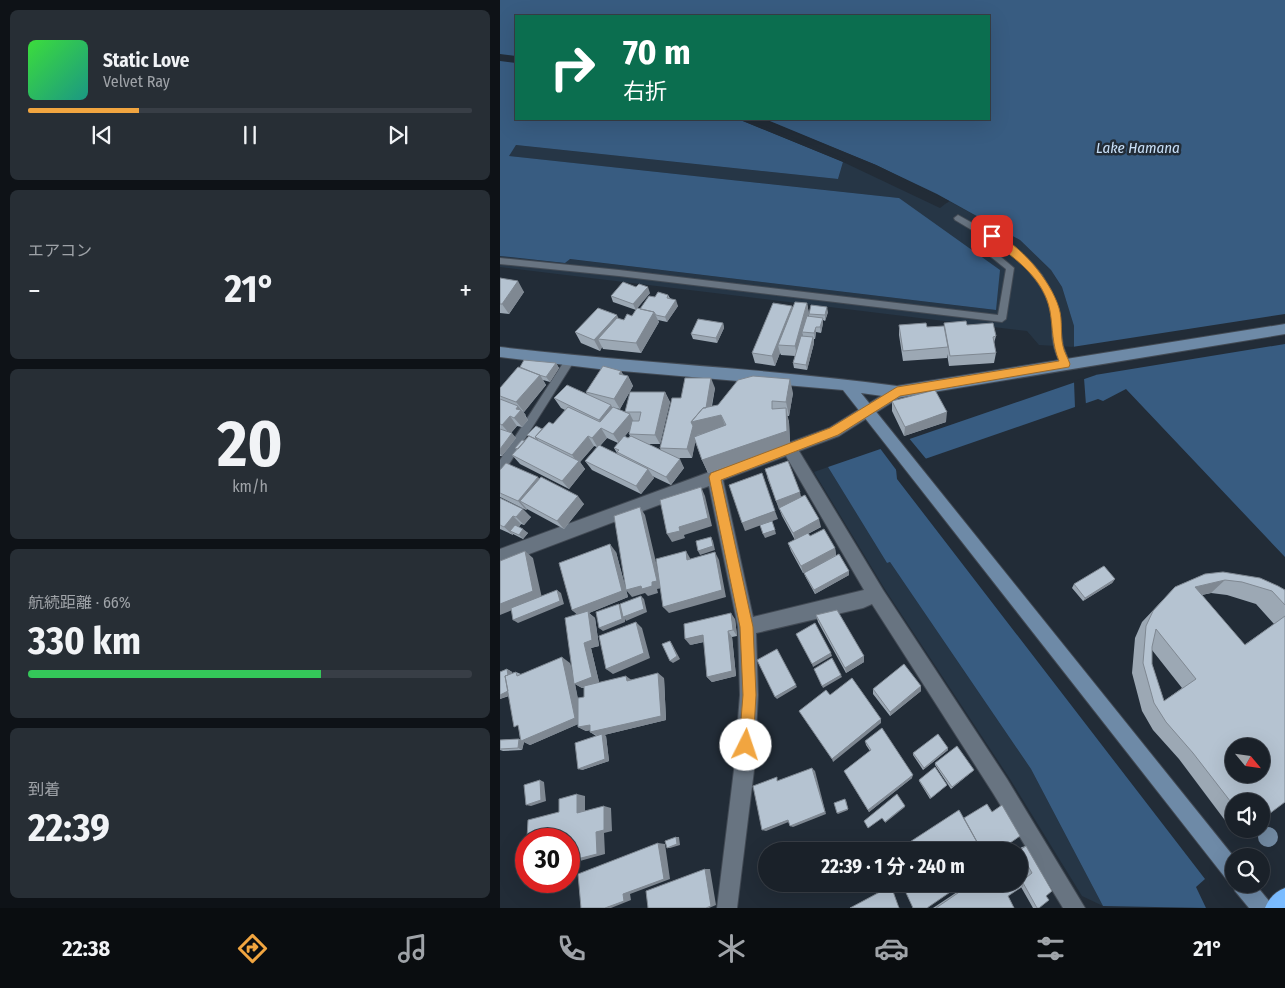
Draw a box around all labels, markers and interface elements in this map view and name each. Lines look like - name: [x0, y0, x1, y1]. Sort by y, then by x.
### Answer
- text: 70 m: [623, 31, 691, 73]
- icon: right: [540, 35, 605, 100]
- text: Static Love: [103, 49, 190, 72]
- text: Velvet Ray: [103, 72, 170, 91]
- text: 右折: [623, 78, 667, 105]
- icon: previous: [88, 121, 116, 149]
- icon: pause: [236, 121, 264, 149]
- icon: next: [384, 121, 412, 149]
- water label: Lake Hamana: [1096, 139, 1180, 157]
- pin: [971, 215, 1013, 257]
- icon: arrive: [978, 222, 1006, 250]
- text: エアコン: [28, 241, 92, 260]
- text: 21°: [225, 266, 275, 312]
- text: −: [28, 274, 41, 307]
- text: +: [459, 274, 472, 307]
- text: 20: [217, 405, 283, 483]
- text: km/h: [232, 477, 268, 496]
- text: 航続距離 · 66%: [28, 593, 131, 612]
- text: 330 km: [28, 618, 141, 664]
- position arrow: [719, 718, 771, 770]
- north arrow: [1225, 738, 1270, 782]
- map controls: [1225, 738, 1270, 893]
- text: 到着: [28, 780, 60, 799]
- button: sound: [1225, 793, 1270, 838]
- text: 22:39: [28, 805, 110, 851]
- speed limit sign: 30: [515, 828, 580, 893]
- button: search: [1225, 848, 1270, 893]
- text: 22:39 · 1 分 · 240 m: [821, 855, 965, 878]
- icon: directions: [235, 931, 270, 966]
- icon: music: [395, 931, 430, 966]
- icon: phone: [554, 931, 589, 966]
- icon: climate: [714, 931, 749, 966]
- icon: car: [874, 931, 909, 966]
- icon: filters: [1033, 931, 1068, 966]
- text: 22:38: [62, 935, 110, 962]
- text: 21°: [1193, 935, 1223, 962]

